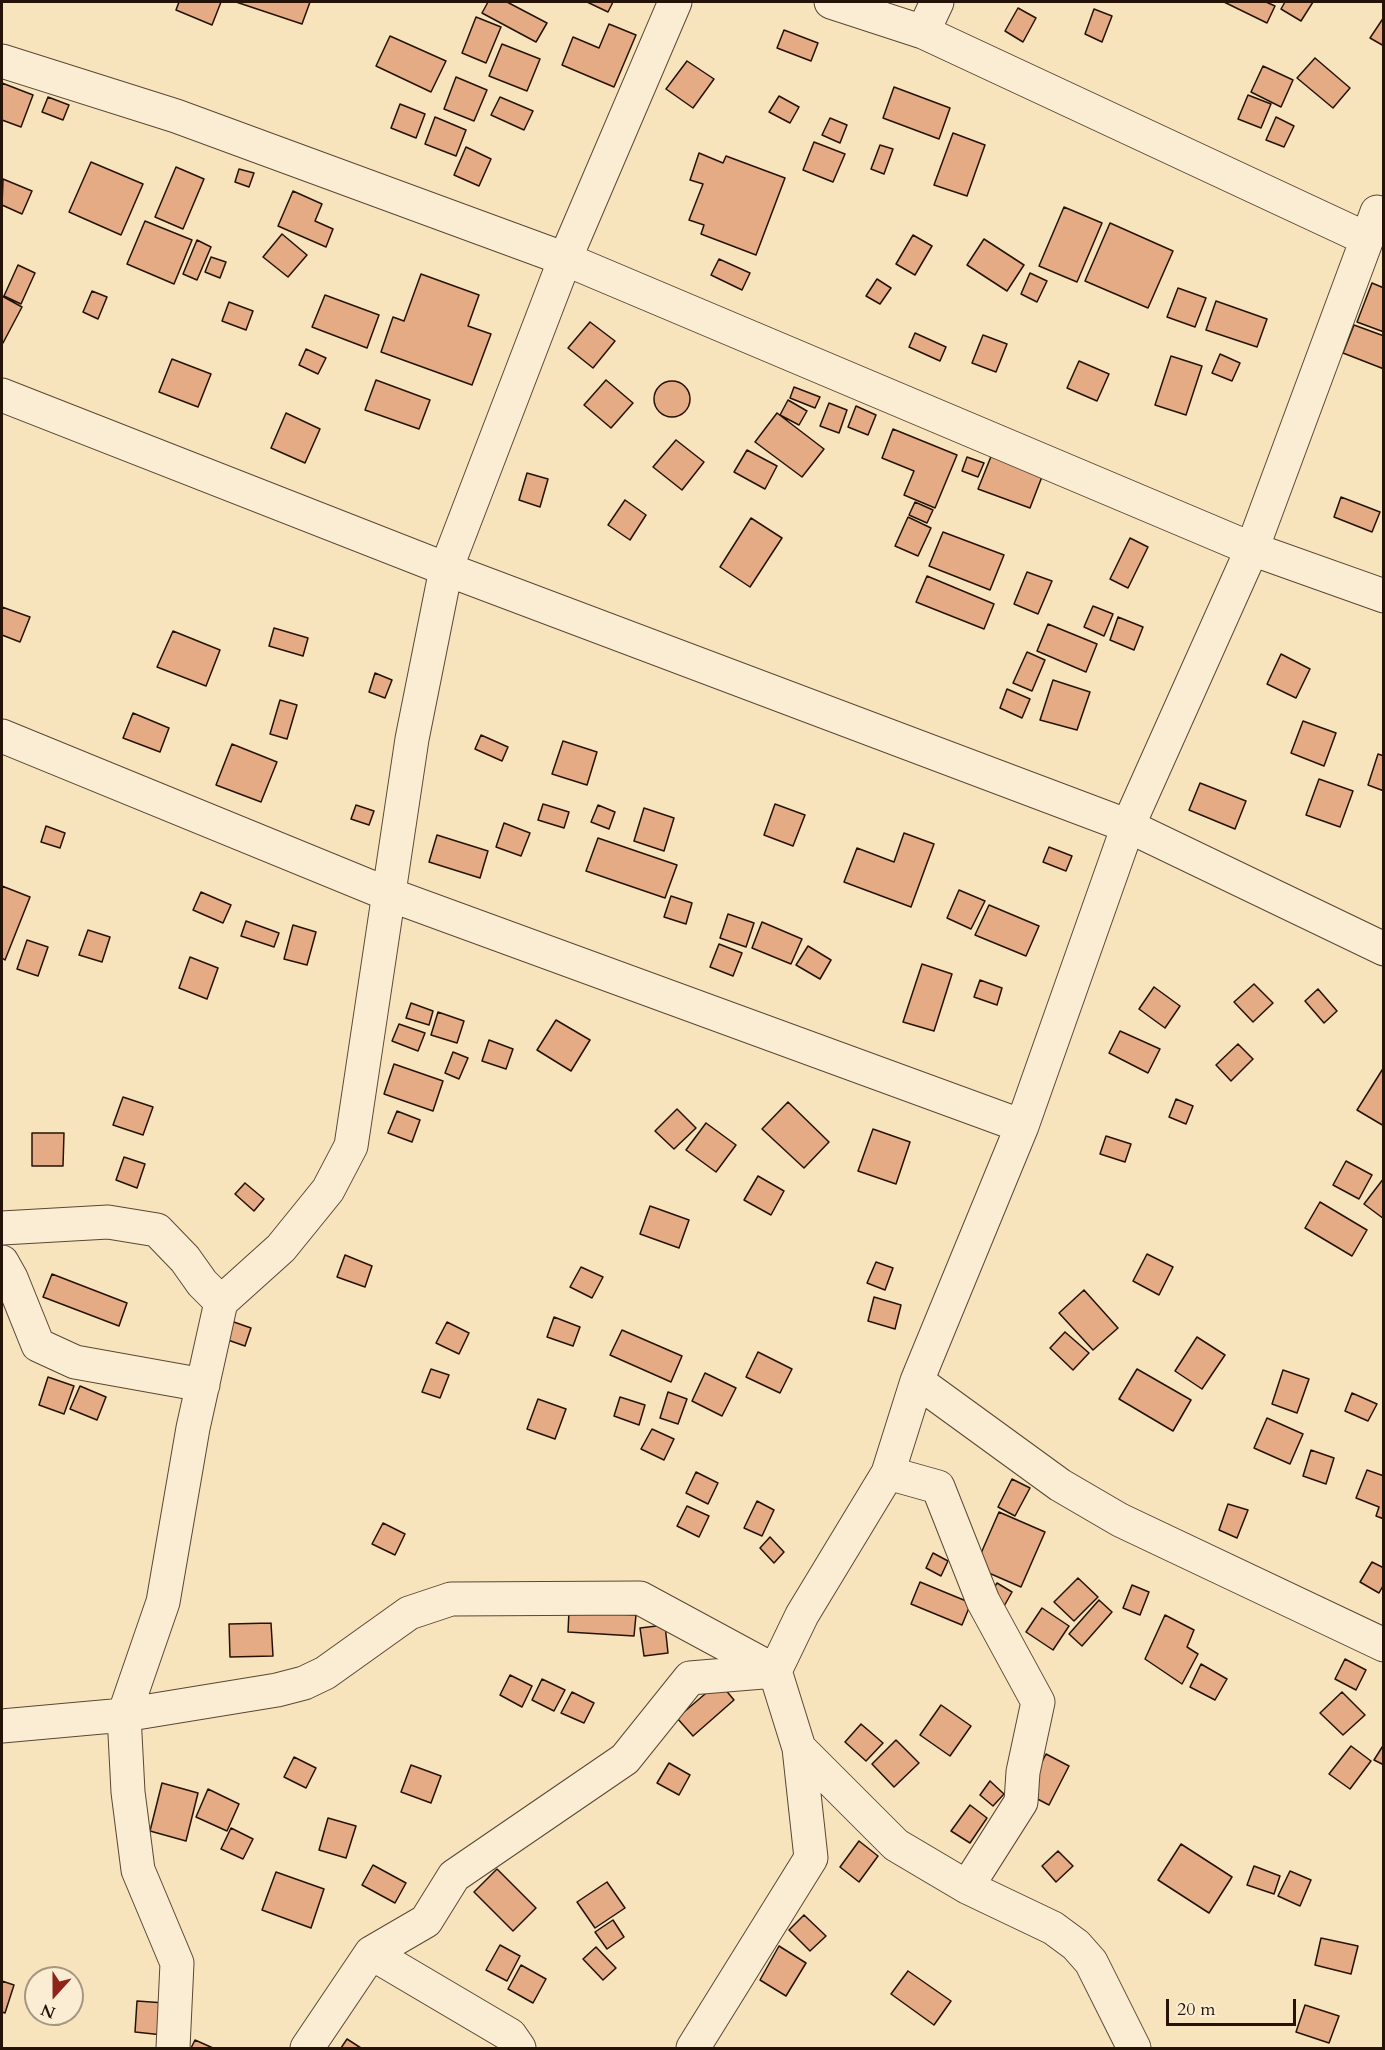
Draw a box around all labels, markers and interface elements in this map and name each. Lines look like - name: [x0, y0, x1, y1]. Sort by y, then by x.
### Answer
- north arrow: [24, 1966, 84, 2026]
- scale bar: [1169, 1987, 1300, 2025]
- text: 20 m: [1177, 1997, 1216, 2022]
- text: N: [38, 1998, 59, 2024]

